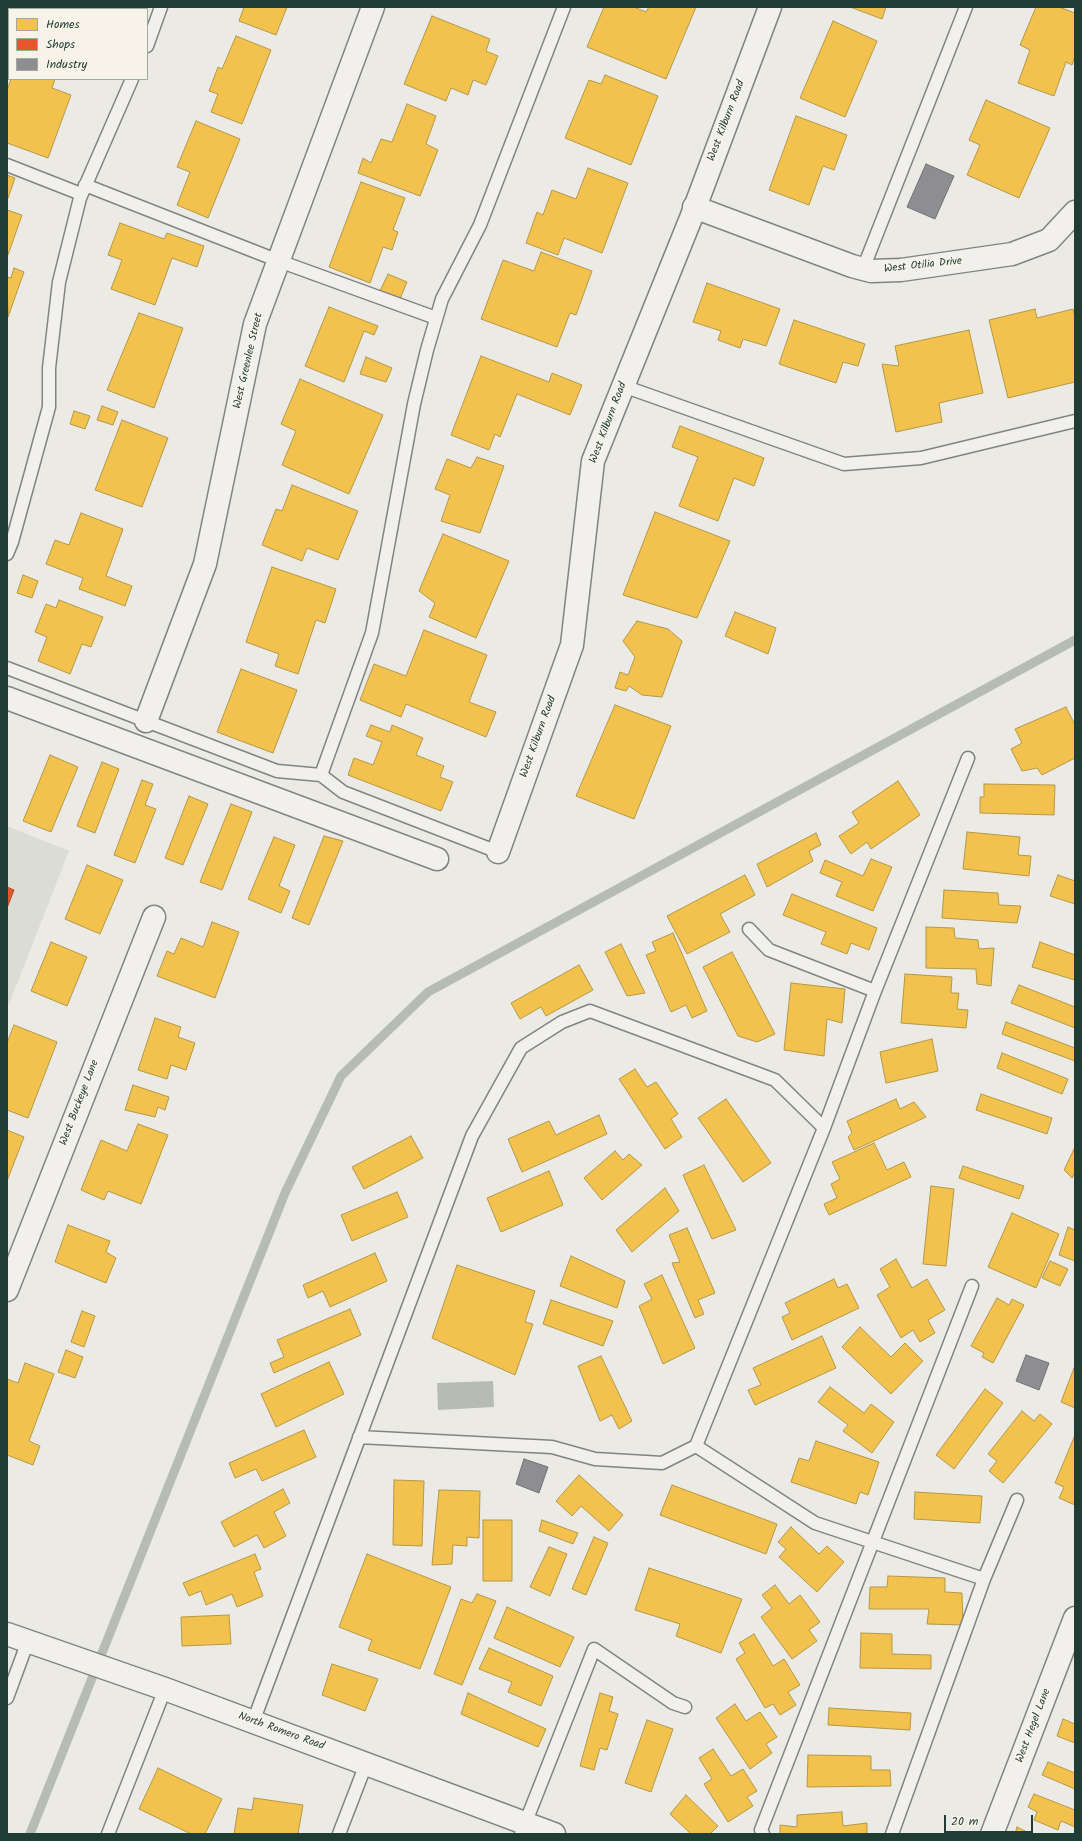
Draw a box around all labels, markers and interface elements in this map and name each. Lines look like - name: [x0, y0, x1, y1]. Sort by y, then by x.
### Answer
- legend: [8, 8, 148, 80]
- text: Homes: [46, 15, 80, 34]
- text: Shops: [46, 35, 75, 54]
- text: Industry: [46, 55, 87, 74]
- street label: West Kilburn Road: [705, 79, 749, 163]
- street label: West Otilia Drive: [883, 255, 963, 277]
- street label: West Greenlee Street: [232, 312, 266, 410]
- street label: West Kilburn Road: [587, 381, 631, 465]
- street label: West Kilburn Road: [518, 694, 560, 780]
- street label: West Buckeye Lane: [58, 1058, 102, 1148]
- street label: West Hegel Lane: [1014, 1687, 1054, 1765]
- street label: North Romero Road: [236, 1710, 326, 1754]
- scale bar: [946, 1807, 1035, 1833]
- text: 20 m: [951, 1812, 978, 1831]

